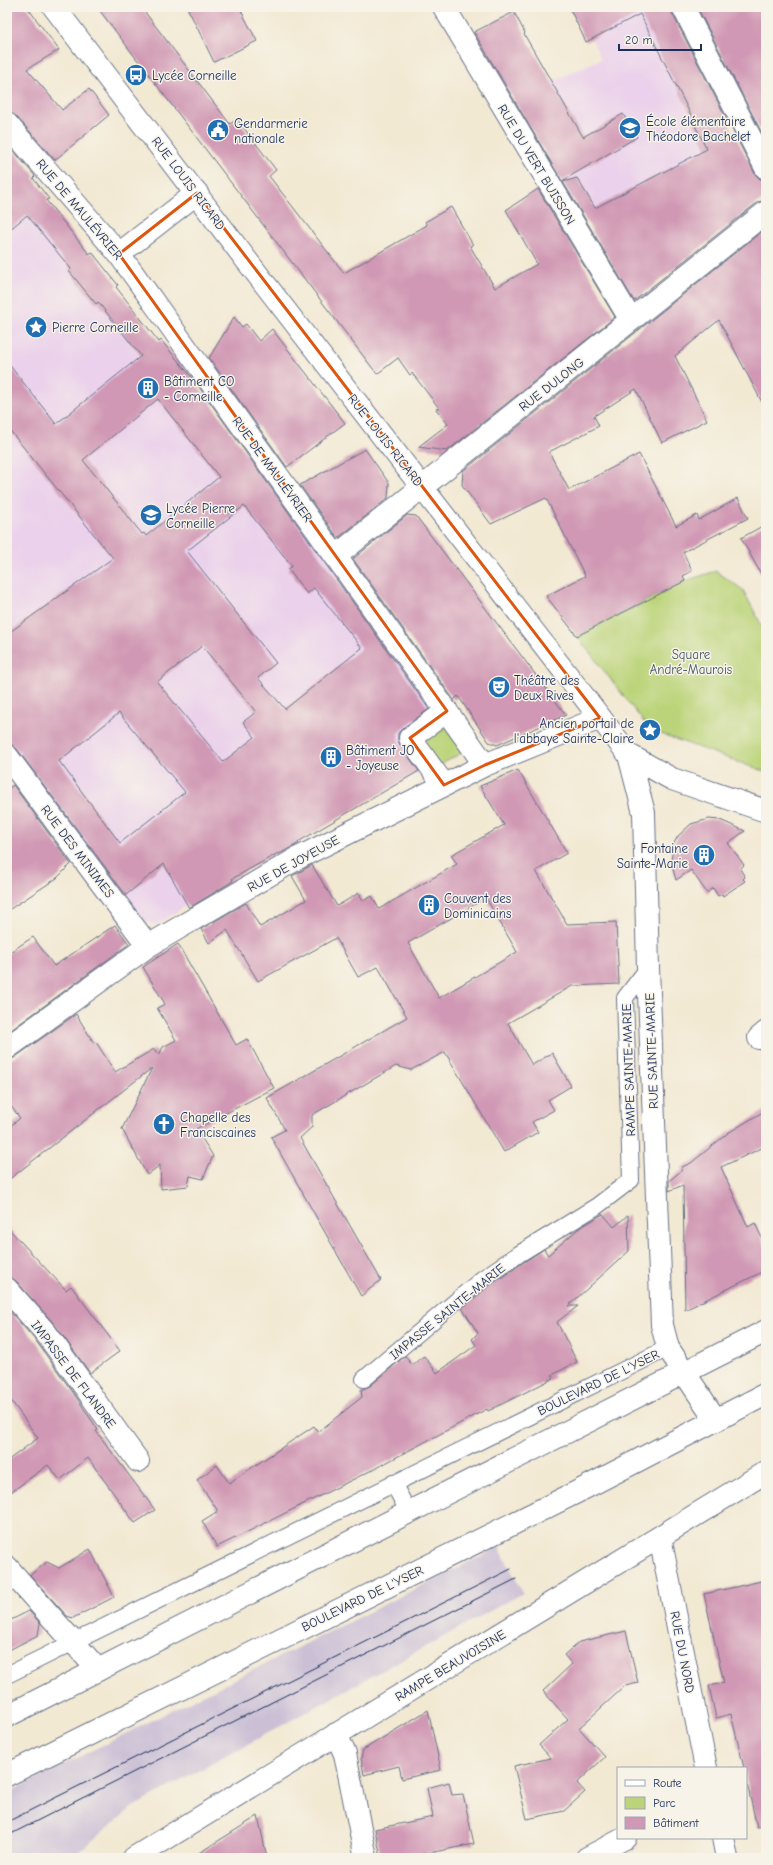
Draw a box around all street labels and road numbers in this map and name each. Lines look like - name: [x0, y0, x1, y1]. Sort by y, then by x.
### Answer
- street label: RUE DU VERT BUISSON: [495, 101, 578, 227]
- street label: RUE LOUIS RICARD: [149, 134, 229, 233]
- street label: RUE DE MAULÉVRIER: [33, 155, 127, 263]
- street label: RUE DULONG: [516, 354, 587, 414]
- street label: RUE LOUIS RICARD: [345, 391, 426, 489]
- street label: RUE DE MAULÉVRIER: [229, 413, 317, 525]
- street label: RUE DES MINIMES: [38, 802, 117, 901]
- street label: RUE DE JOYEUSE: [245, 832, 342, 895]
- street label: RUE SAINTE-MARIE: [642, 993, 661, 1109]
- street label: RAMPE SAINTE-MARIE: [619, 1003, 638, 1137]
- street label: IMPASSE SAINTE-MARIE: [387, 1260, 508, 1363]
- street label: IMPASSE DE FLANDRE: [28, 1317, 119, 1431]
- street label: BOULEVARD DE L'YSER: [535, 1346, 662, 1418]
- street label: BOULEVARD DE L'YSER: [299, 1562, 426, 1634]
- street label: RUE DU NORD: [667, 1610, 698, 1694]
- street label: RAMPE BEAUVOISINE: [392, 1626, 508, 1704]

